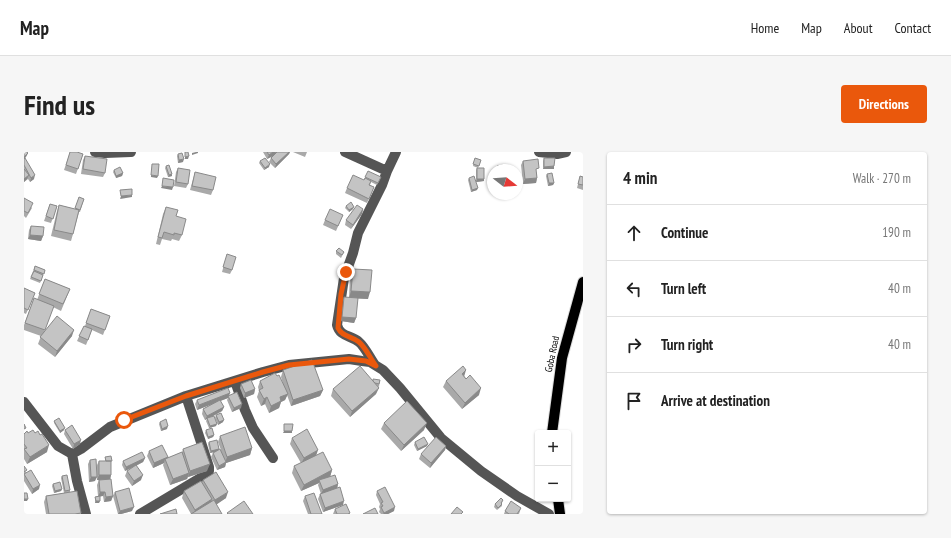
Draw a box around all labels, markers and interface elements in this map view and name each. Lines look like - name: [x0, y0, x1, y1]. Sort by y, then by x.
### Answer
- text: Map: [20, 16, 49, 40]
- text: Home: [751, 19, 779, 37]
- text: Map: [801, 19, 822, 37]
- text: About: [844, 19, 873, 37]
- text: Contact: [895, 19, 931, 37]
- button: Directions: [841, 85, 927, 123]
- text: Find us: [24, 86, 95, 123]
- north arrow: [487, 164, 523, 200]
- text: 4 min: [623, 167, 657, 189]
- text: Walk · 270 m: [853, 170, 911, 187]
- icon: ahead: [623, 222, 645, 244]
- text: Continue: [661, 223, 708, 242]
- text: 190 m: [882, 224, 911, 241]
- route end: [337, 263, 355, 281]
- icon: left: [623, 278, 645, 300]
- text: Turn left: [661, 279, 706, 298]
- text: 40 m: [888, 280, 911, 297]
- icon: right: [623, 334, 645, 356]
- street label: Goba Road: [542, 335, 562, 373]
- text: Turn right: [661, 335, 713, 354]
- text: 40 m: [888, 336, 911, 353]
- icon: arrive: [623, 390, 645, 412]
- text: Arrive at destination: [661, 391, 770, 410]
- route start: [115, 411, 133, 429]
- map controls: [535, 430, 571, 502]
- button: +: [535, 430, 571, 466]
- button: −: [535, 466, 571, 502]

